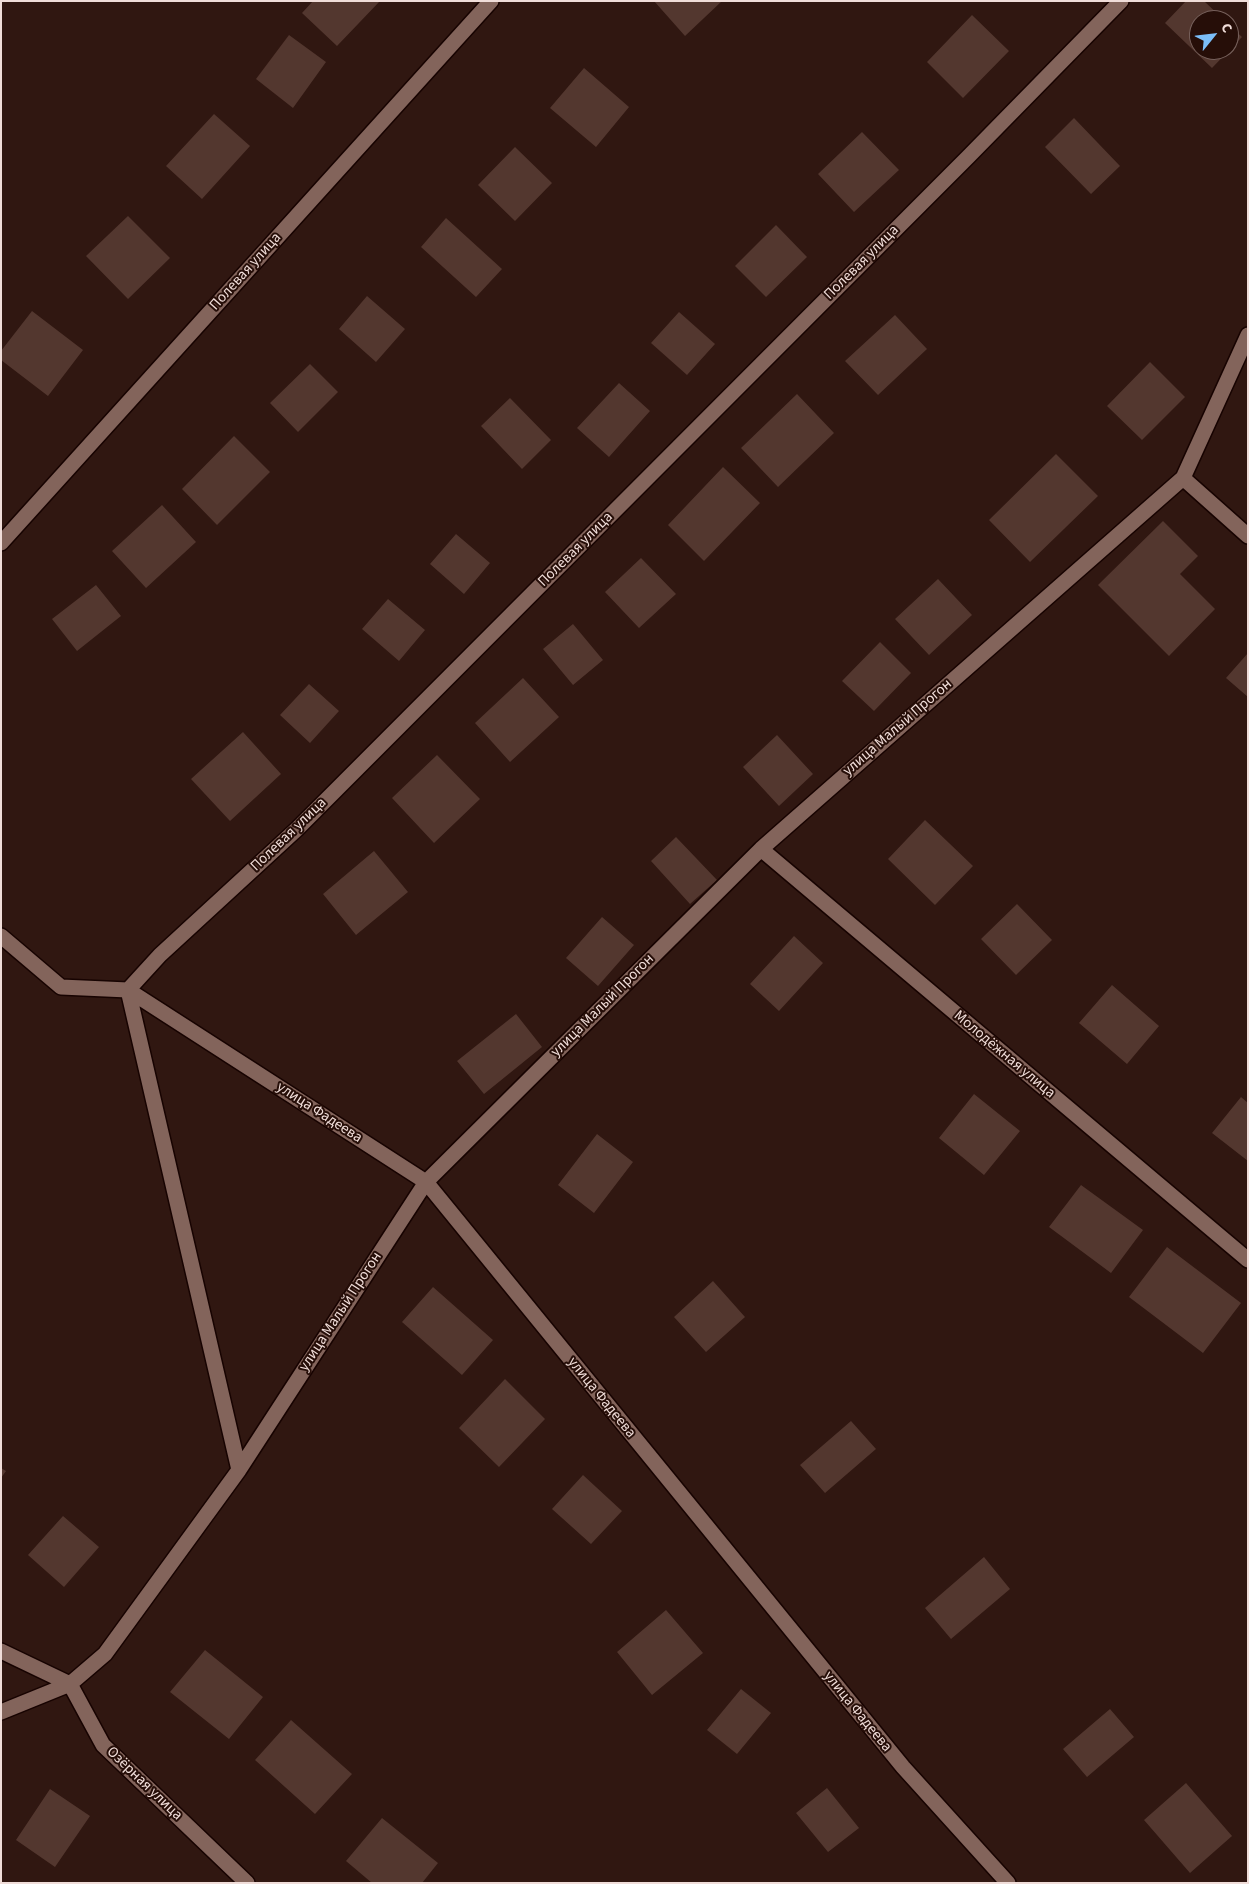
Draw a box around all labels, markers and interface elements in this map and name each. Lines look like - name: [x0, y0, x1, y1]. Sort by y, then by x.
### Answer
- north arrow: [1189, 10, 1239, 60]
- text: С: [1216, 20, 1237, 37]
- street label: Полевая улица: [821, 222, 903, 304]
- street label: Полевая улица: [206, 229, 286, 315]
- street label: Полевая улица: [535, 509, 617, 591]
- street label: улица Малый Прогон: [840, 676, 956, 780]
- street label: Полевая улица: [247, 794, 331, 876]
- street label: улица Малый Прогон: [548, 951, 658, 1061]
- street label: Молодёжная улица: [950, 1007, 1058, 1103]
- street label: улица Фадеева: [273, 1079, 365, 1147]
- street label: улица Малый Прогон: [296, 1249, 386, 1375]
- street label: улица Фадеева: [563, 1354, 639, 1442]
- street label: улица Фадеева: [819, 1668, 895, 1756]
- street label: Озёрная улица: [102, 1743, 186, 1825]

